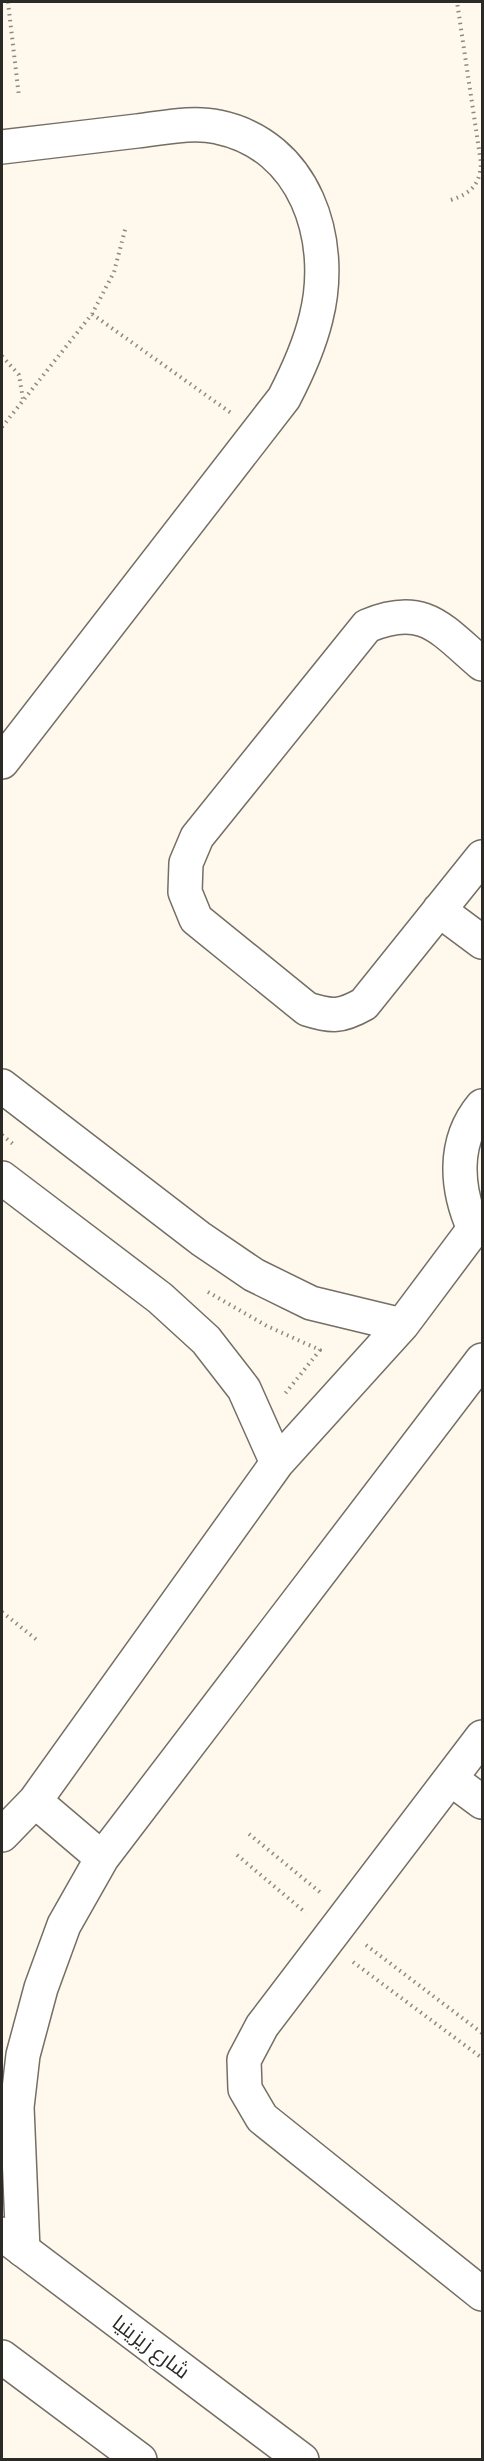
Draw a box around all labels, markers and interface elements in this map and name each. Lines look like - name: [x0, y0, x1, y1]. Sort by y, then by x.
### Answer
- street label: شارع زيزينيا: [104, 2304, 199, 2389]

